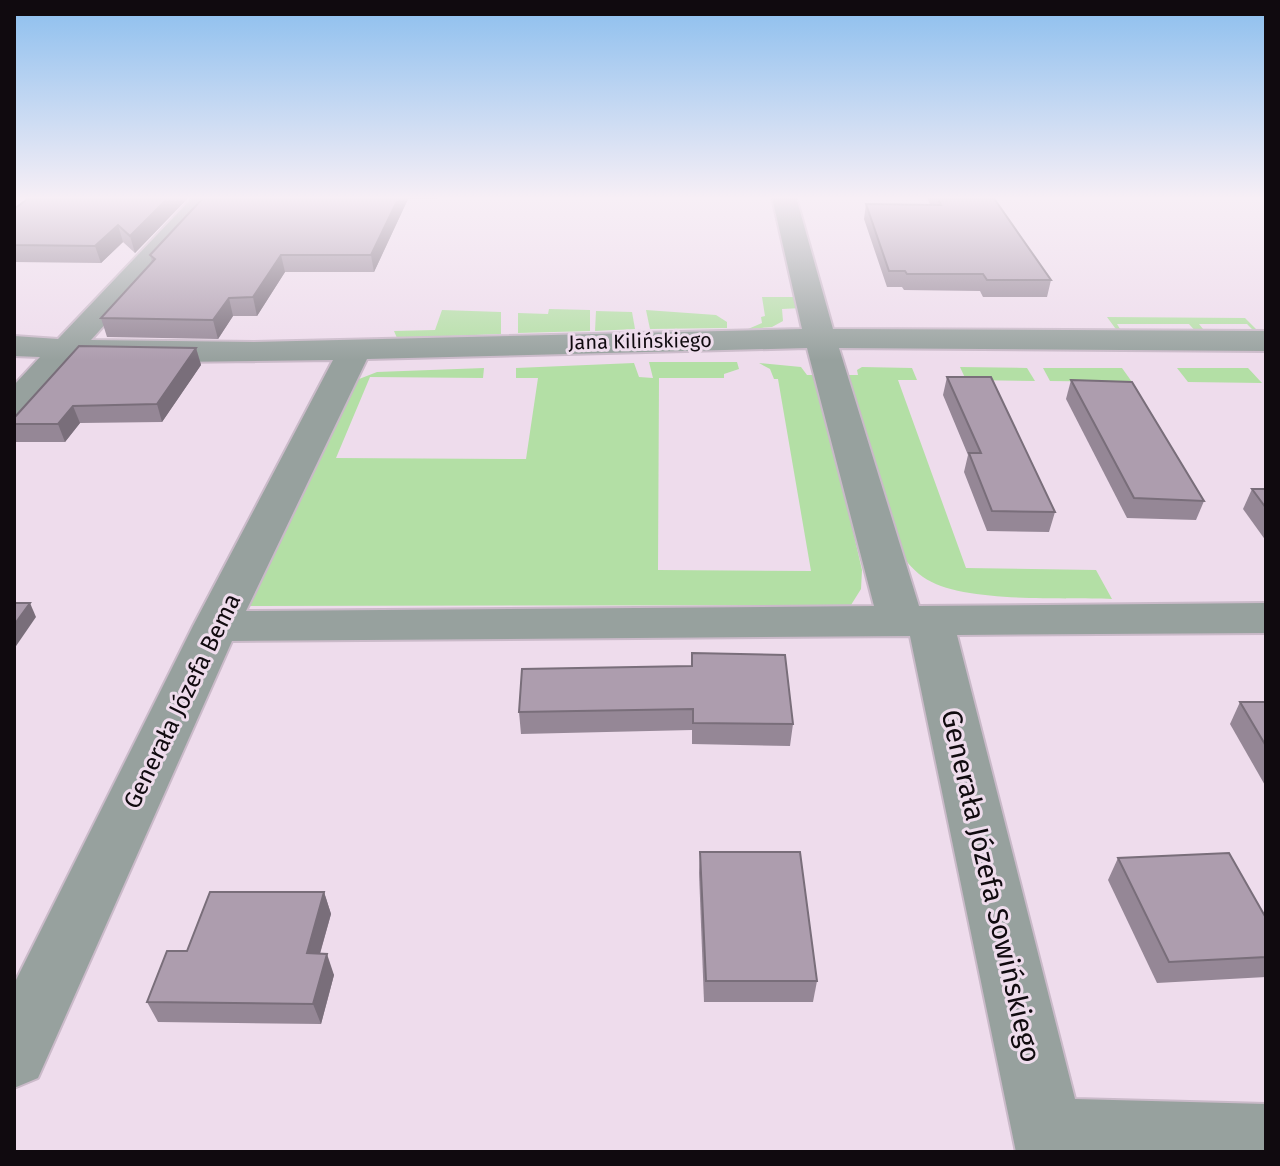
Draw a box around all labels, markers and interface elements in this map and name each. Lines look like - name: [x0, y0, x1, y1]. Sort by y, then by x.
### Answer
- street label: Jana Kilińskiego: [568, 328, 712, 354]
- street label: Generała Józefa Bema: [118, 589, 246, 813]
- street label: Generała Józefa Sowińskiego: [934, 706, 1048, 1066]

